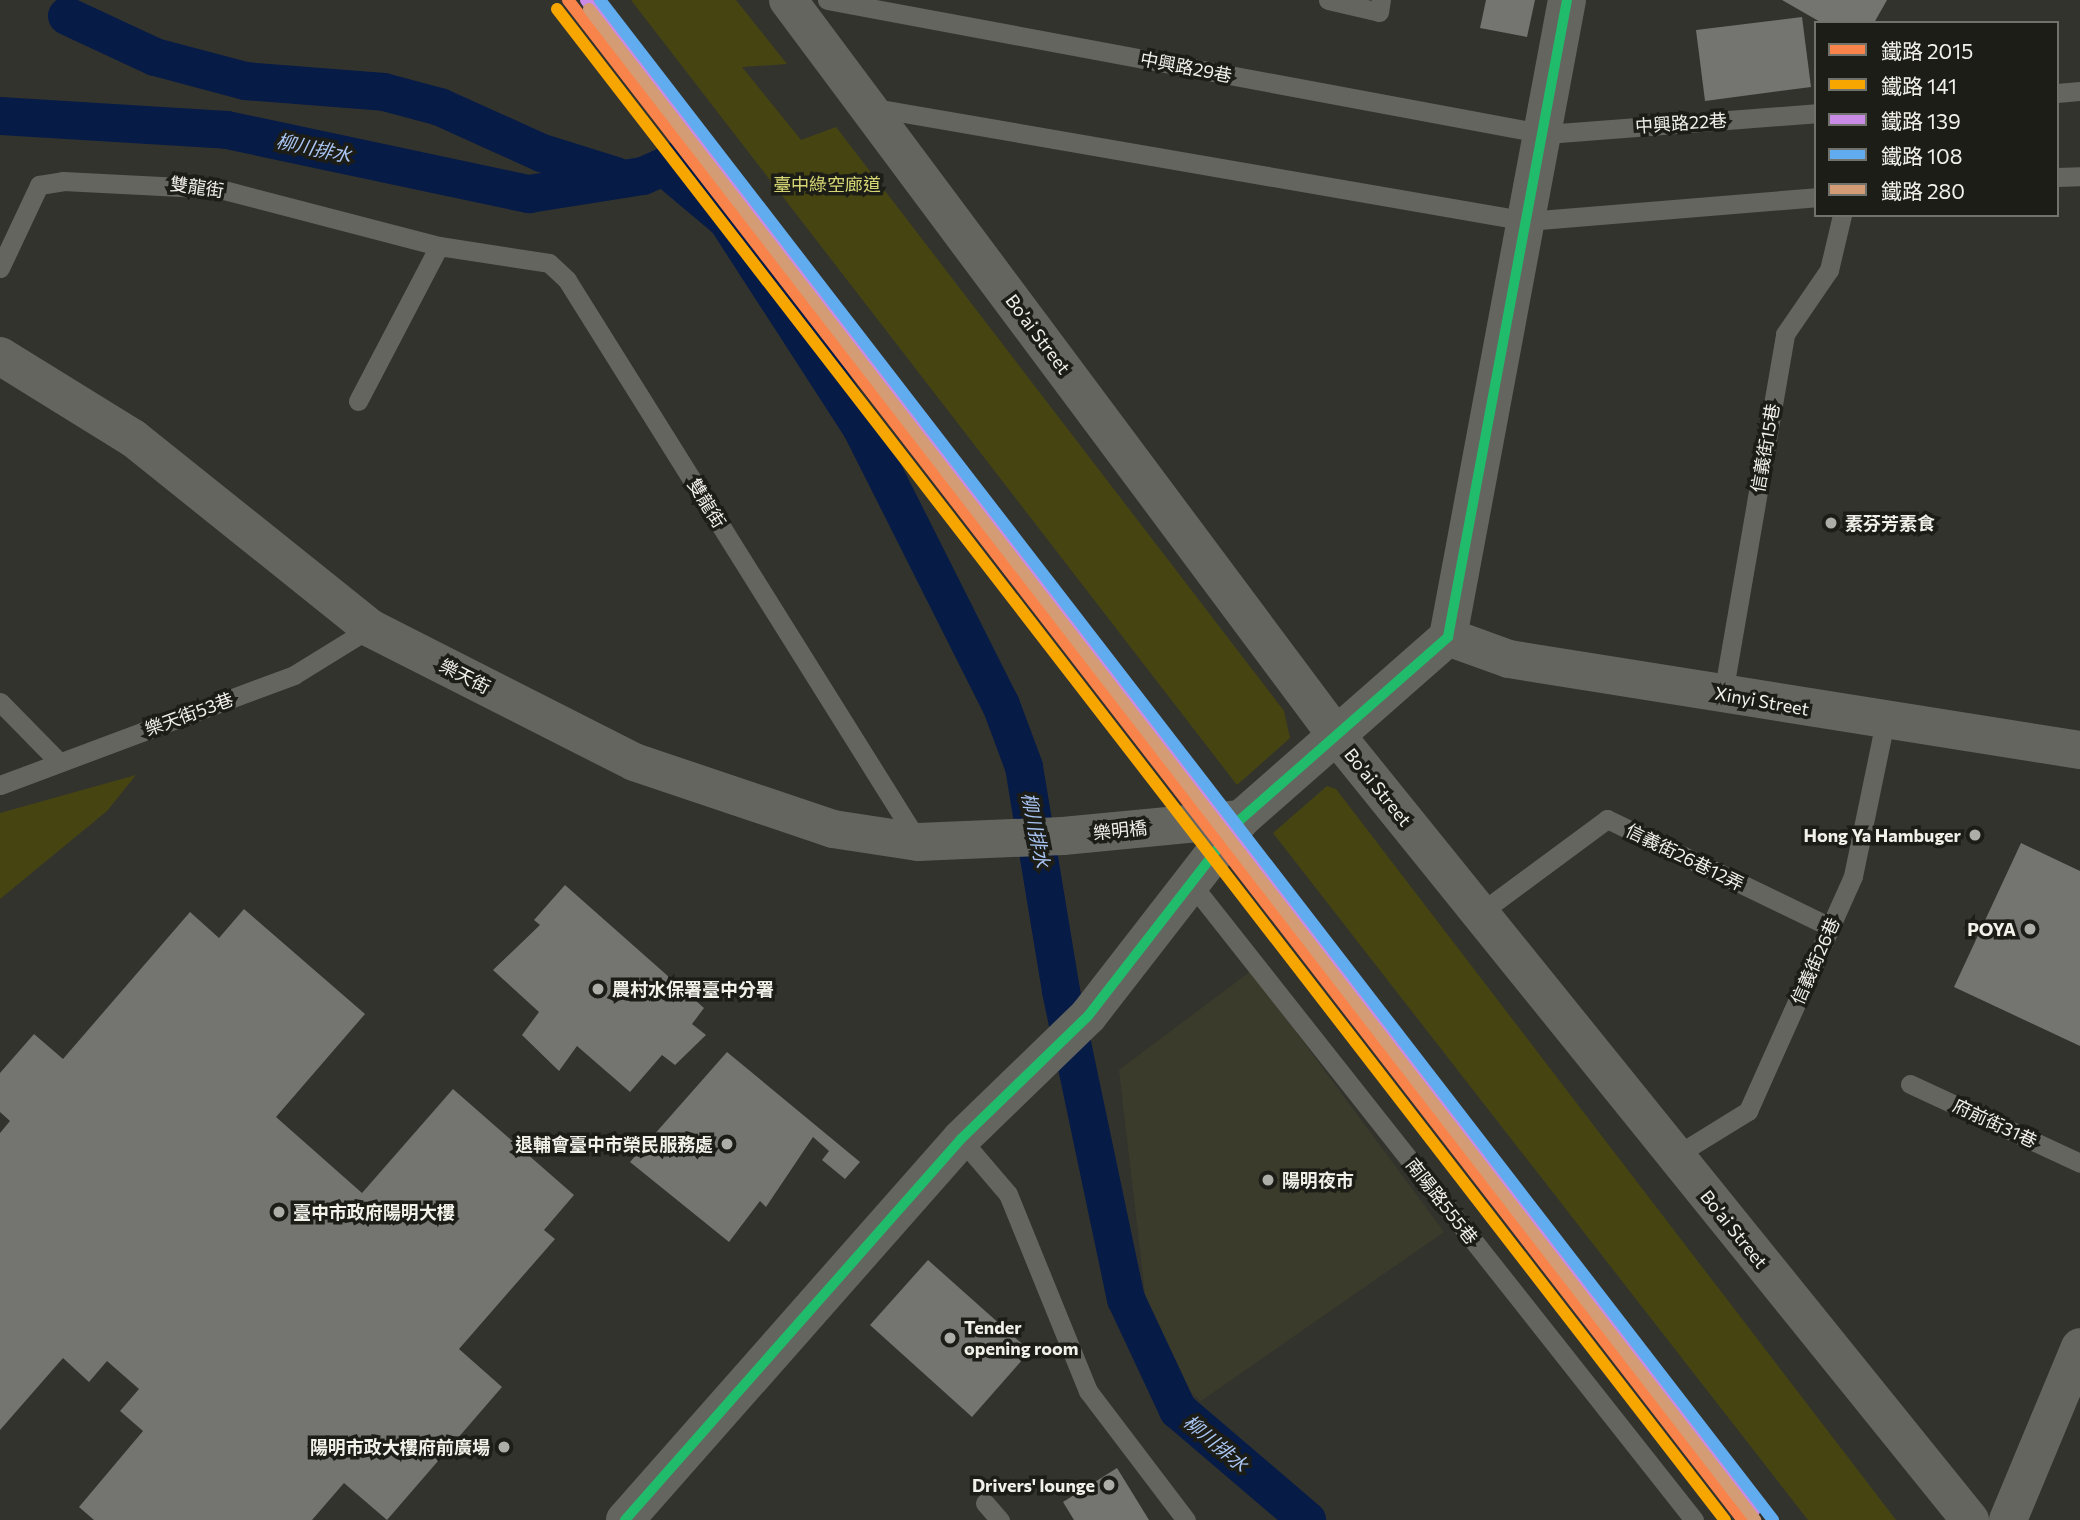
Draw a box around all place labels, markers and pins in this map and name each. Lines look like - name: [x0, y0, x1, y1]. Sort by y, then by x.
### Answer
- place label: 素芬芳素食: [1845, 512, 1935, 534]
- marker: 素芬芳素食: [1823, 515, 1839, 531]
- place label: Hong Ya Hambuger: [1803, 824, 1961, 846]
- marker: Hong Ya Hambuger: [1967, 827, 1983, 843]
- place label: POYA: [1967, 918, 2016, 940]
- marker: POYA: [2022, 921, 2038, 937]
- place label: 農村水保署臺中分署: [612, 978, 774, 1000]
- marker: 農村水保署臺中分署: [590, 981, 606, 997]
- place label: 退輔會臺中市榮民服務處: [515, 1133, 713, 1155]
- marker: 退輔會臺中市榮民服務處: [719, 1136, 735, 1152]
- place label: 陽明夜市: [1282, 1169, 1354, 1191]
- marker: 陽明夜市: [1260, 1172, 1276, 1188]
- place label: 臺中市政府陽明大樓: [293, 1201, 455, 1223]
- marker: 臺中市政府陽明大樓: [271, 1204, 287, 1220]
- place label: Tender opening room: [964, 1317, 1078, 1360]
- marker: Tender opening room: [942, 1330, 958, 1346]
- place label: 陽明市政大樓府前廣場: [310, 1436, 490, 1458]
- marker: 陽明市政大樓府前廣場: [496, 1439, 512, 1455]
- place label: Drivers' lounge: [972, 1474, 1095, 1496]
- marker: Drivers' lounge: [1101, 1477, 1117, 1493]

